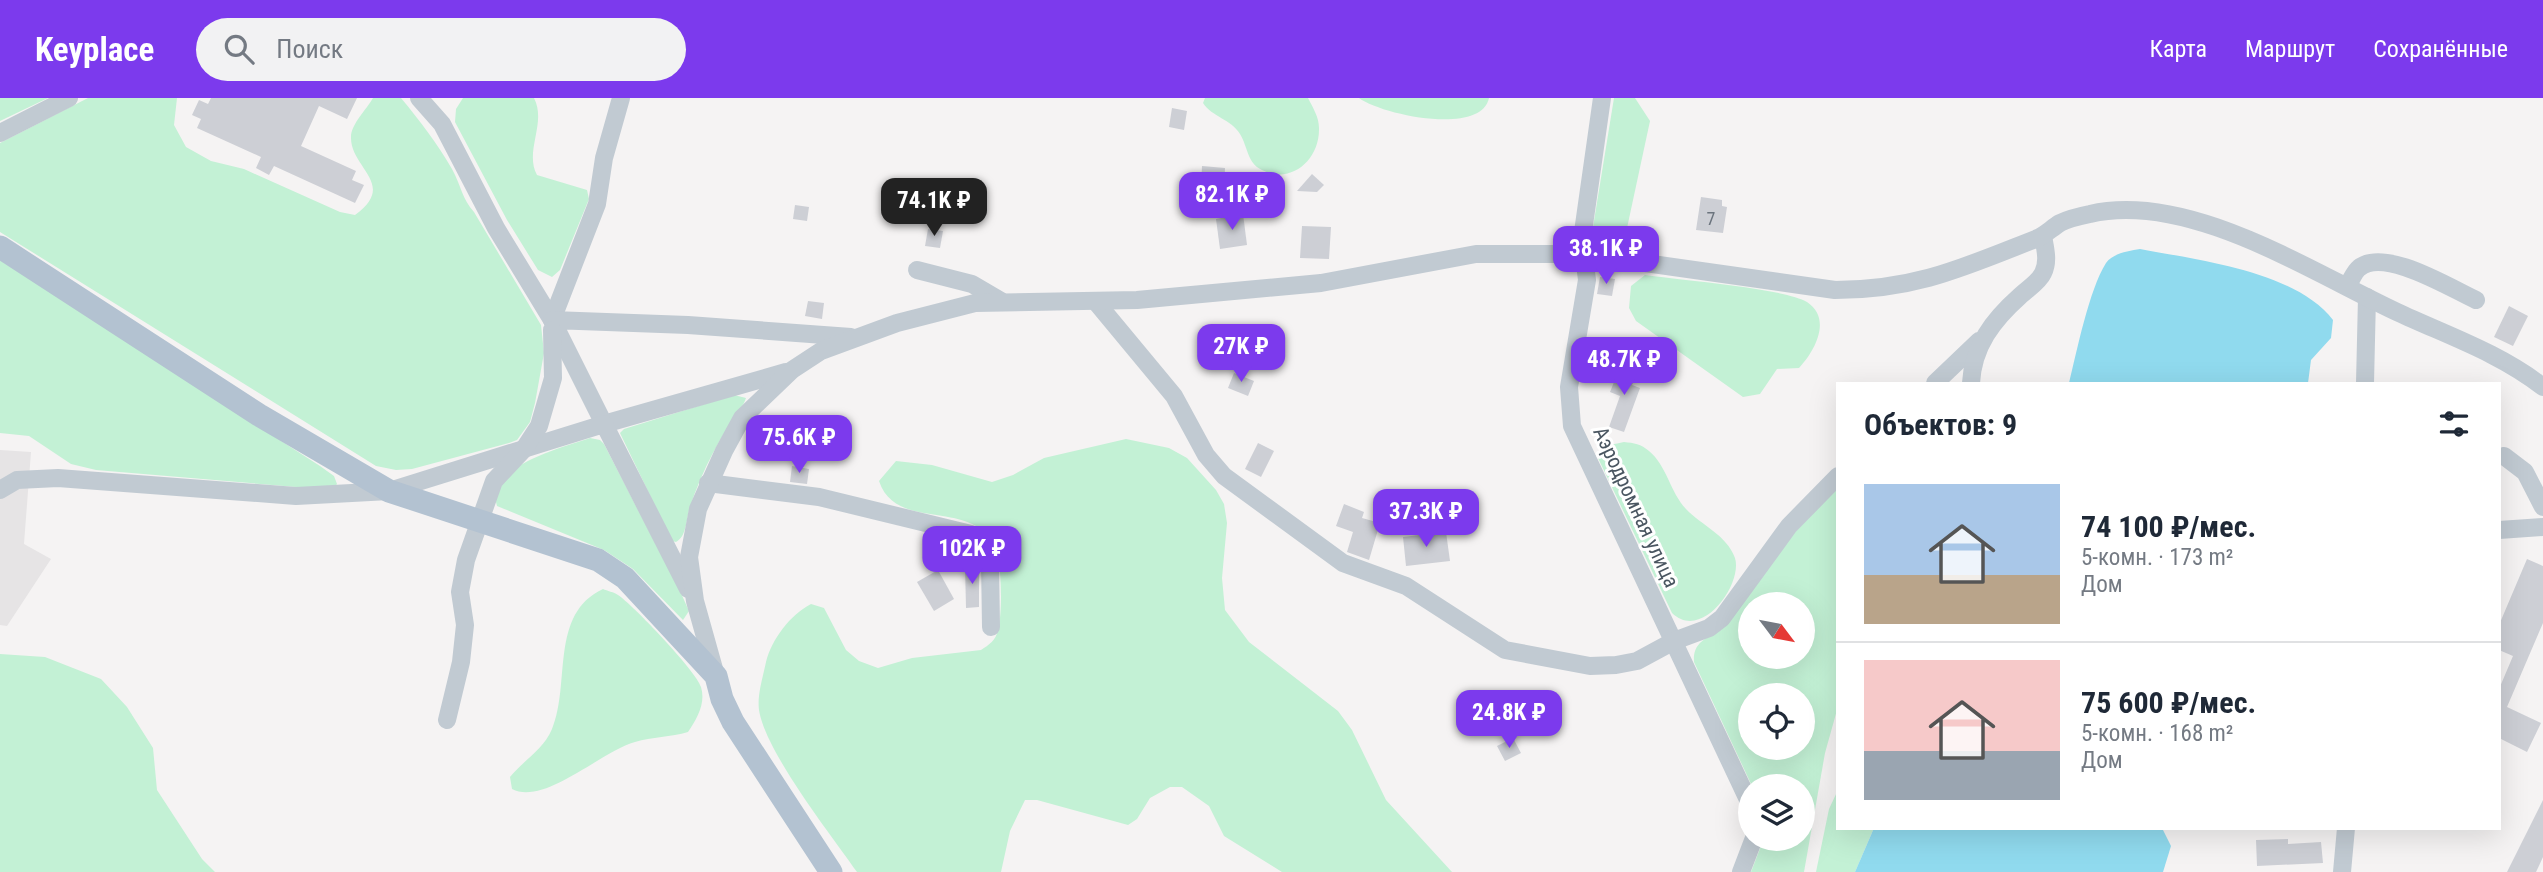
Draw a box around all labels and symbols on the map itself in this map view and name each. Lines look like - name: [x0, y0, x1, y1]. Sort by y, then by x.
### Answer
- pin: 82.1K ₽: [1167, 172, 1297, 232]
- pin: 74.1K ₽: [869, 178, 999, 238]
- house number: 7: [1707, 208, 1716, 229]
- pin: 38.1K ₽: [1541, 226, 1671, 286]
- pin: 27K ₽: [1192, 324, 1290, 384]
- pin: 48.7K ₽: [1559, 338, 1689, 397]
- pin: 75.6K ₽: [734, 416, 864, 475]
- street label: Аэродромная улица: [1588, 423, 1684, 591]
- pin: 37.3K ₽: [1361, 490, 1491, 549]
- pin: 102K ₽: [915, 526, 1029, 586]
- north arrow: [1738, 592, 1815, 668]
- pin: 24.8K ₽: [1444, 690, 1574, 750]

